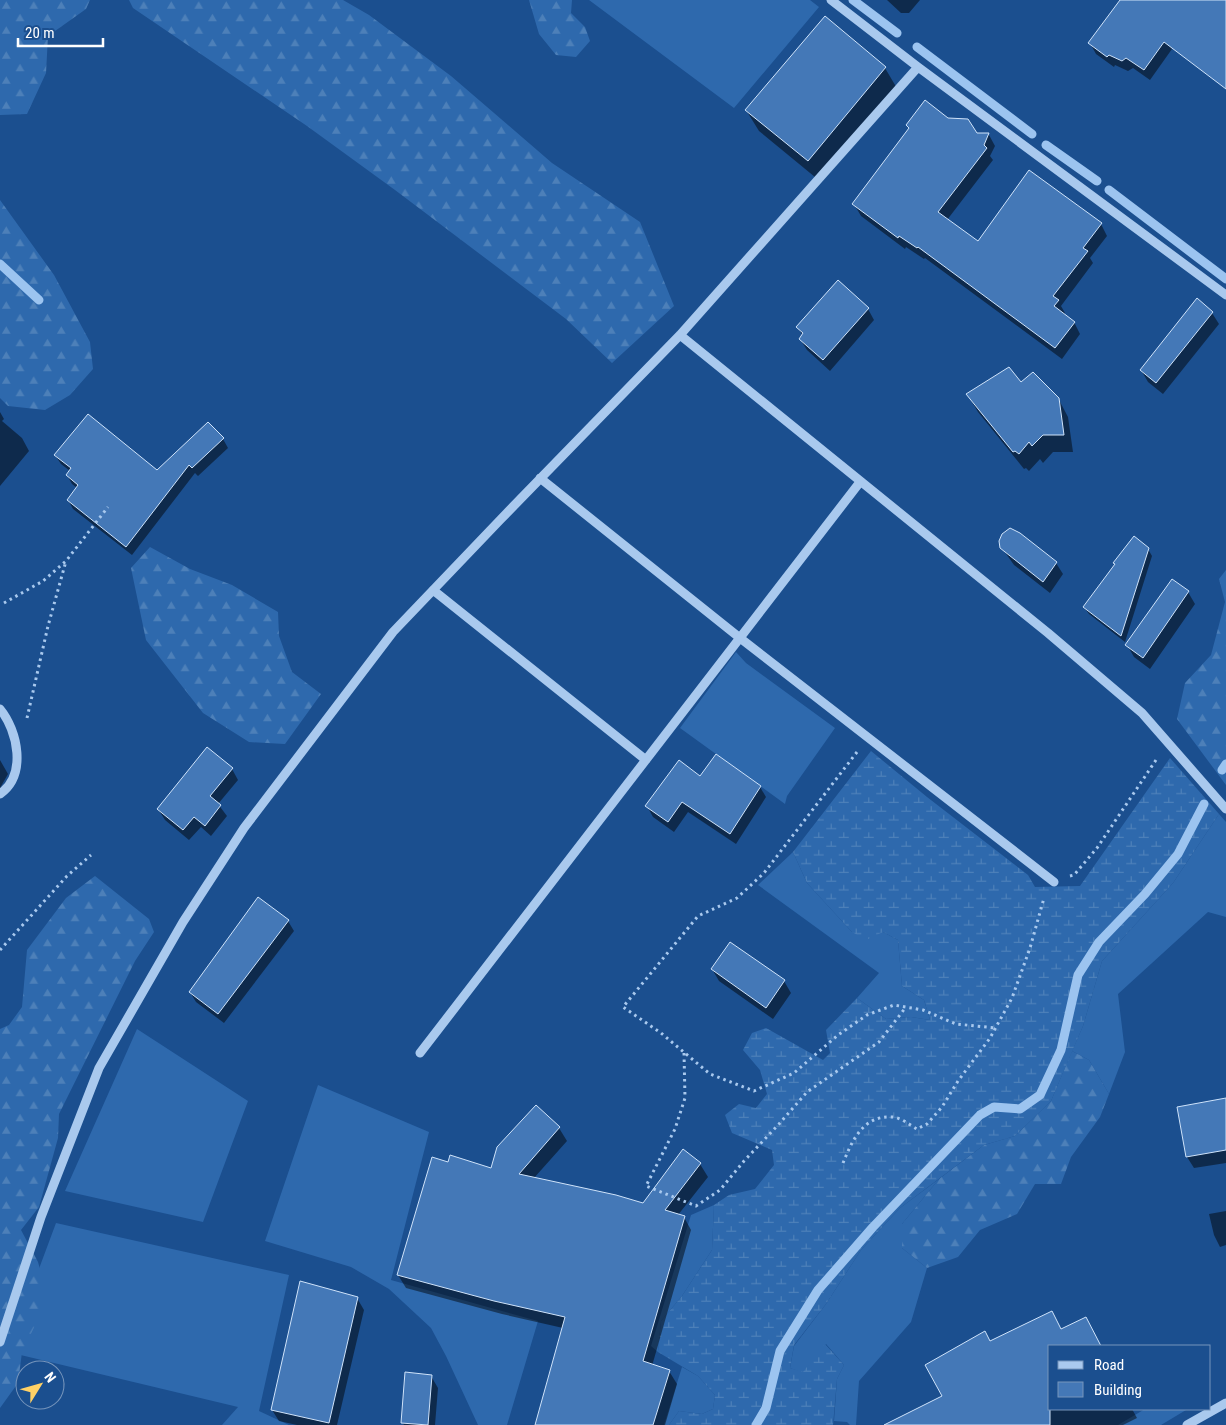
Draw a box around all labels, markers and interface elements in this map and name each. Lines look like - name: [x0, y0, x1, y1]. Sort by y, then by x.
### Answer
- scale bar: [18, 15, 102, 47]
- text: 20 m: [25, 24, 55, 42]
- legend: [1048, 1345, 1211, 1410]
- text: Road: [1094, 1356, 1124, 1374]
- north arrow: [15, 1360, 65, 1410]
- text: N: [41, 1369, 59, 1385]
- text: Building: [1094, 1381, 1142, 1399]

